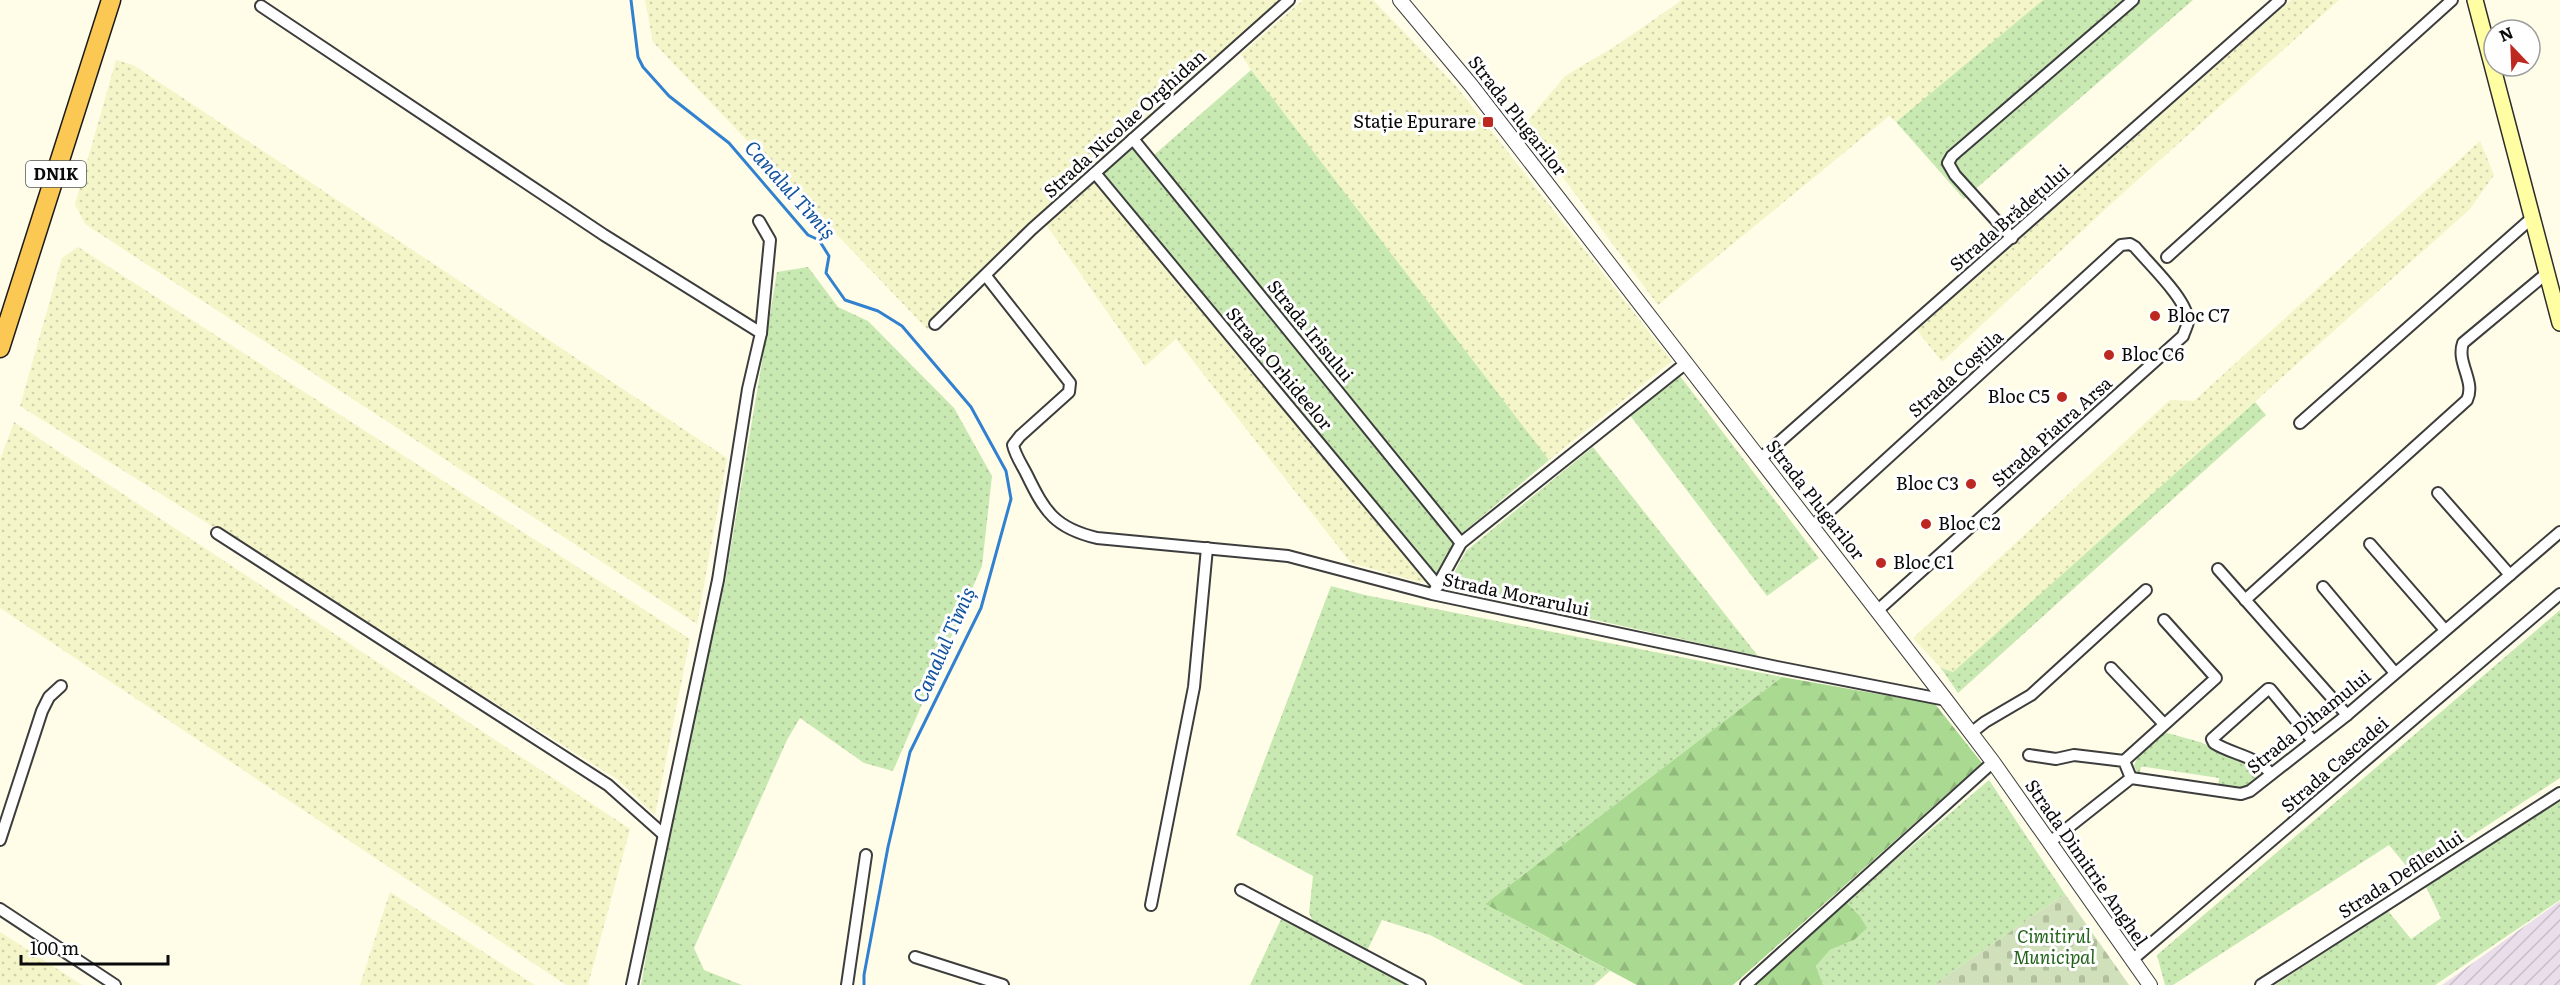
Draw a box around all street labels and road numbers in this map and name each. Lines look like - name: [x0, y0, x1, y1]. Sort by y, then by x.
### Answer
- street label: Strada Nicolae Orghidan: [1037, 42, 1211, 203]
- street label: Strada Plugarilor: [1462, 49, 1574, 182]
- street label: Strada Brădețului: [1943, 157, 2075, 277]
- road number: DN1K: [26, 161, 86, 187]
- street label: Strada Irisului: [1262, 273, 1361, 387]
- street label: Strada Orhideelor: [1220, 301, 1340, 436]
- street label: Strada Coștila: [1901, 323, 2009, 423]
- street label: Strada Piatra Arsa: [1985, 369, 2117, 492]
- street label: Strada Plugarilor: [1760, 433, 1872, 566]
- street label: Strada Morarului: [1441, 565, 1592, 622]
- street label: Strada Dihamului: [2240, 662, 2376, 779]
- street label: Strada Cascadei: [2274, 709, 2394, 818]
- street label: Strada Dimitrie Anghel: [2019, 773, 2155, 951]
- street label: Strada Defileului: [2332, 823, 2468, 924]

